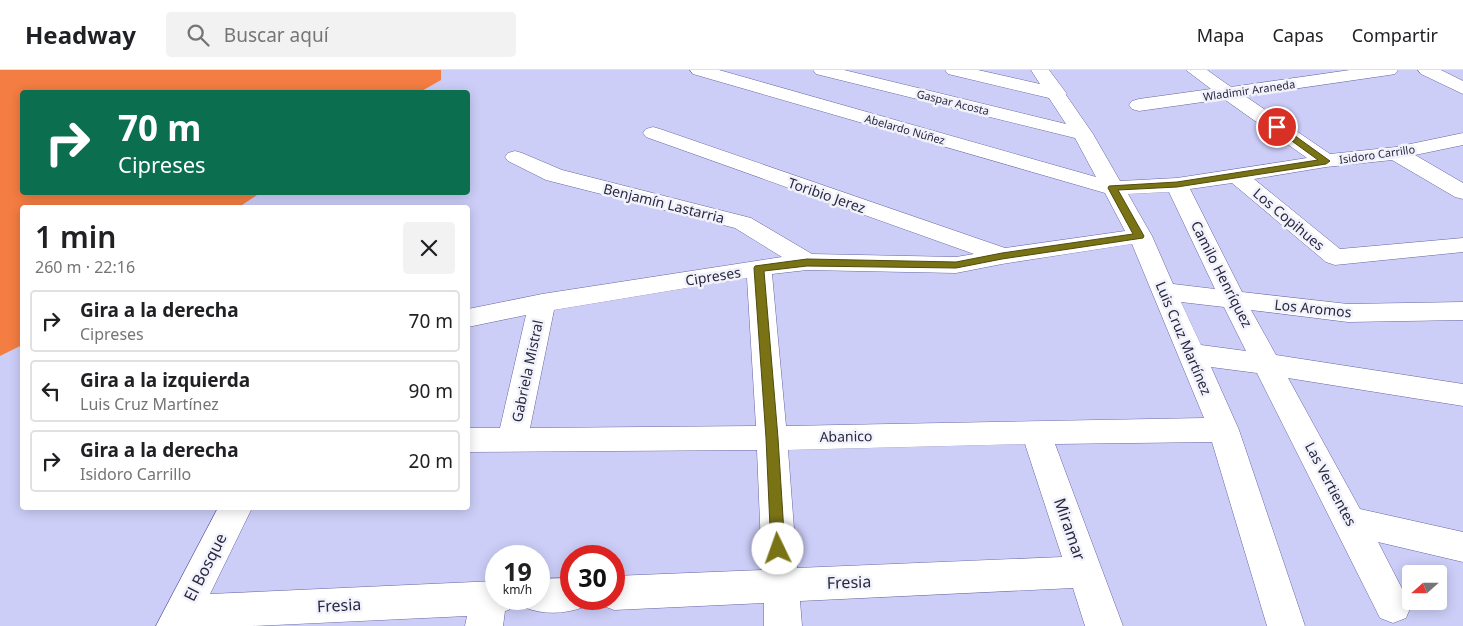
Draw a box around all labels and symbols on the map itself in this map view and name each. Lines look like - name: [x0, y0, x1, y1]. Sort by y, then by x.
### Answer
- street label: Wladimir Araneda: [1202, 76, 1296, 104]
- street label: Gaspar Acosta: [915, 86, 991, 118]
- pin: [1256, 106, 1298, 148]
- street label: Abelardo Núñez: [863, 110, 947, 148]
- street label: Isidoro Carrillo: [1338, 141, 1416, 167]
- street label: Toribio Jerez: [786, 173, 869, 217]
- street label: Benjamín Lastarria: [602, 179, 726, 227]
- street label: Los Copihues: [1249, 184, 1329, 255]
- street label: Camilo Henríquez: [1187, 218, 1257, 331]
- street label: Cipreses: [684, 262, 742, 290]
- street label: Luis Cruz Martínez: [1152, 278, 1217, 398]
- street label: Los Aromos: [1274, 295, 1353, 322]
- street label: Gabriela Mistral: [507, 318, 547, 424]
- street label: Abanico: [819, 426, 873, 446]
- street label: Las Vertientes: [1301, 439, 1361, 529]
- street label: Miramar: [1049, 495, 1091, 563]
- position arrow: [751, 522, 803, 574]
- street label: El Bosque: [178, 529, 232, 605]
- speed limit sign: 30: [560, 545, 625, 610]
- north arrow: [1402, 565, 1448, 610]
- street label: Fresia: [826, 570, 872, 594]
- street label: Fresia: [316, 593, 362, 617]

